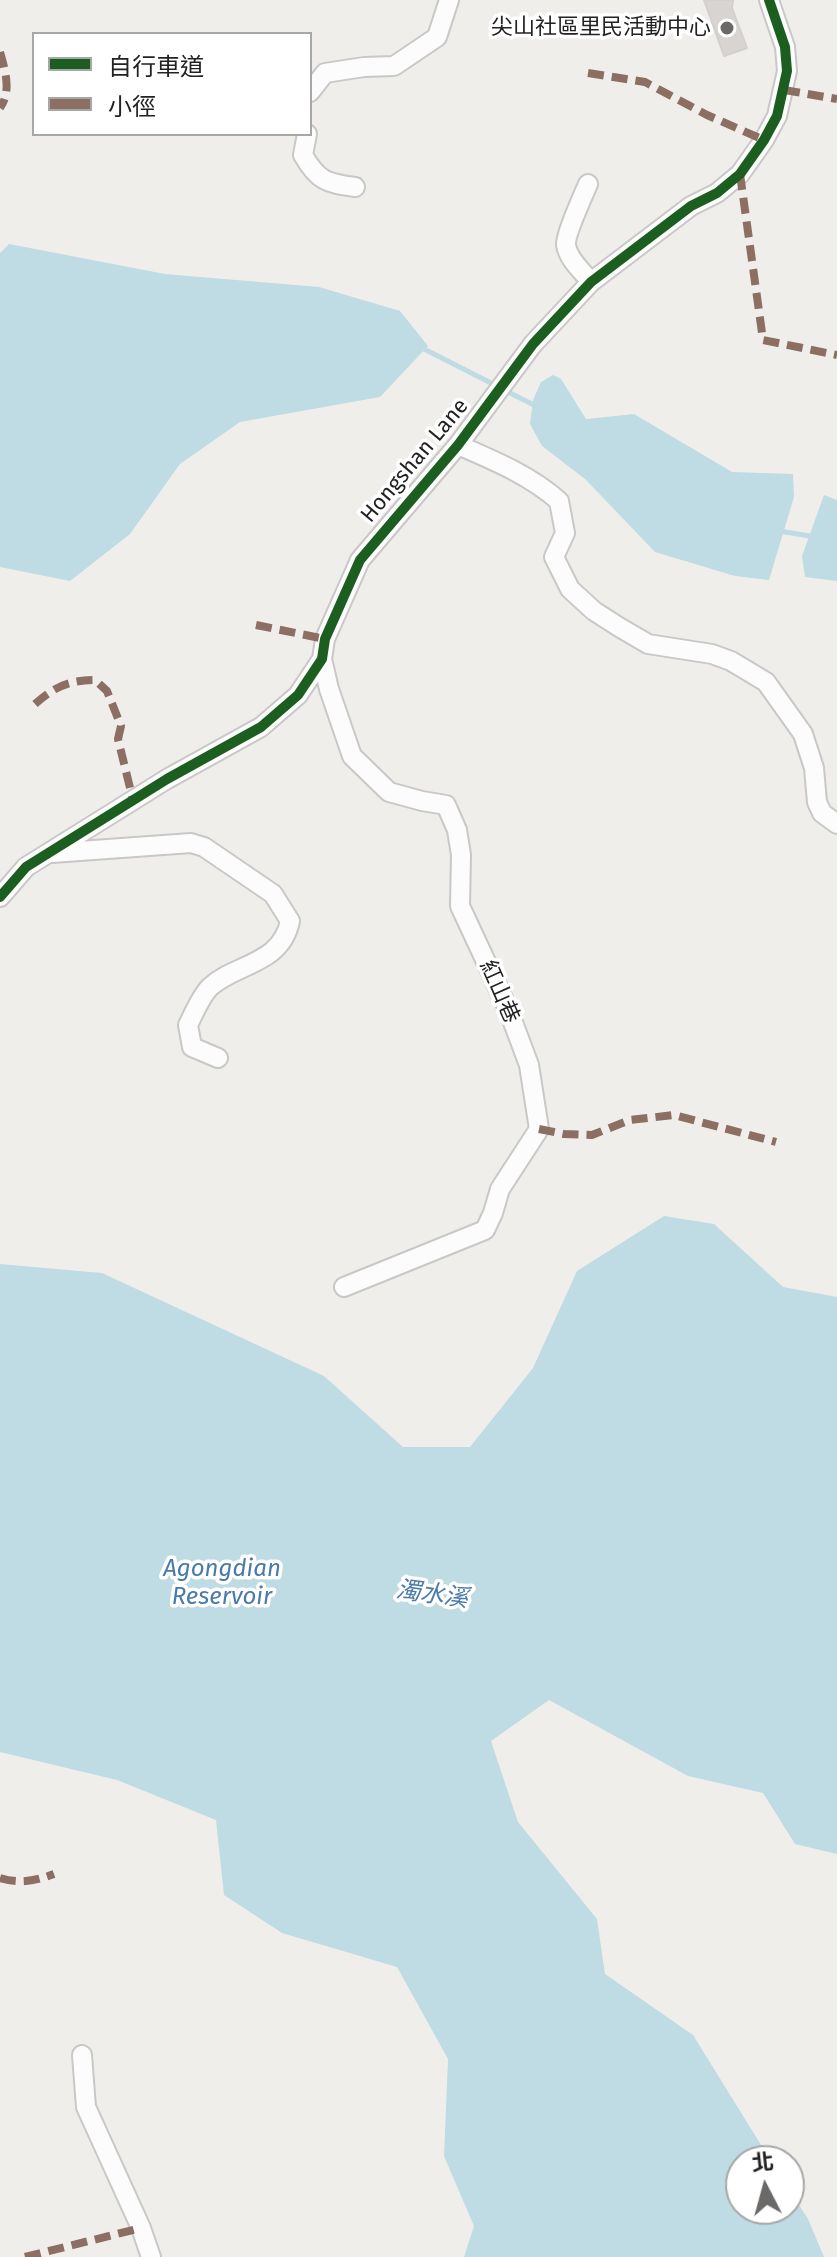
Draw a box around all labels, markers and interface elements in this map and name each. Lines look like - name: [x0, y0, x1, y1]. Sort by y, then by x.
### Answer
- place label: 尖山社區里民活動中心: [491, 15, 711, 41]
- marker: 尖山社區里民活動中心: [718, 19, 736, 37]
- legend: [32, 32, 312, 136]
- text: 自行車道: [108, 53, 204, 81]
- text: 小徑: [108, 93, 156, 121]
- street label: Hongshan Lane: [356, 394, 474, 528]
- street label: 紅山巷: [474, 956, 524, 1028]
- water label: Agongdian Reservoir: [163, 1555, 281, 1611]
- water label: 濁水溪: [394, 1576, 470, 1614]
- north arrow: [725, 2145, 805, 2225]
- text: 北: [750, 2148, 775, 2177]

